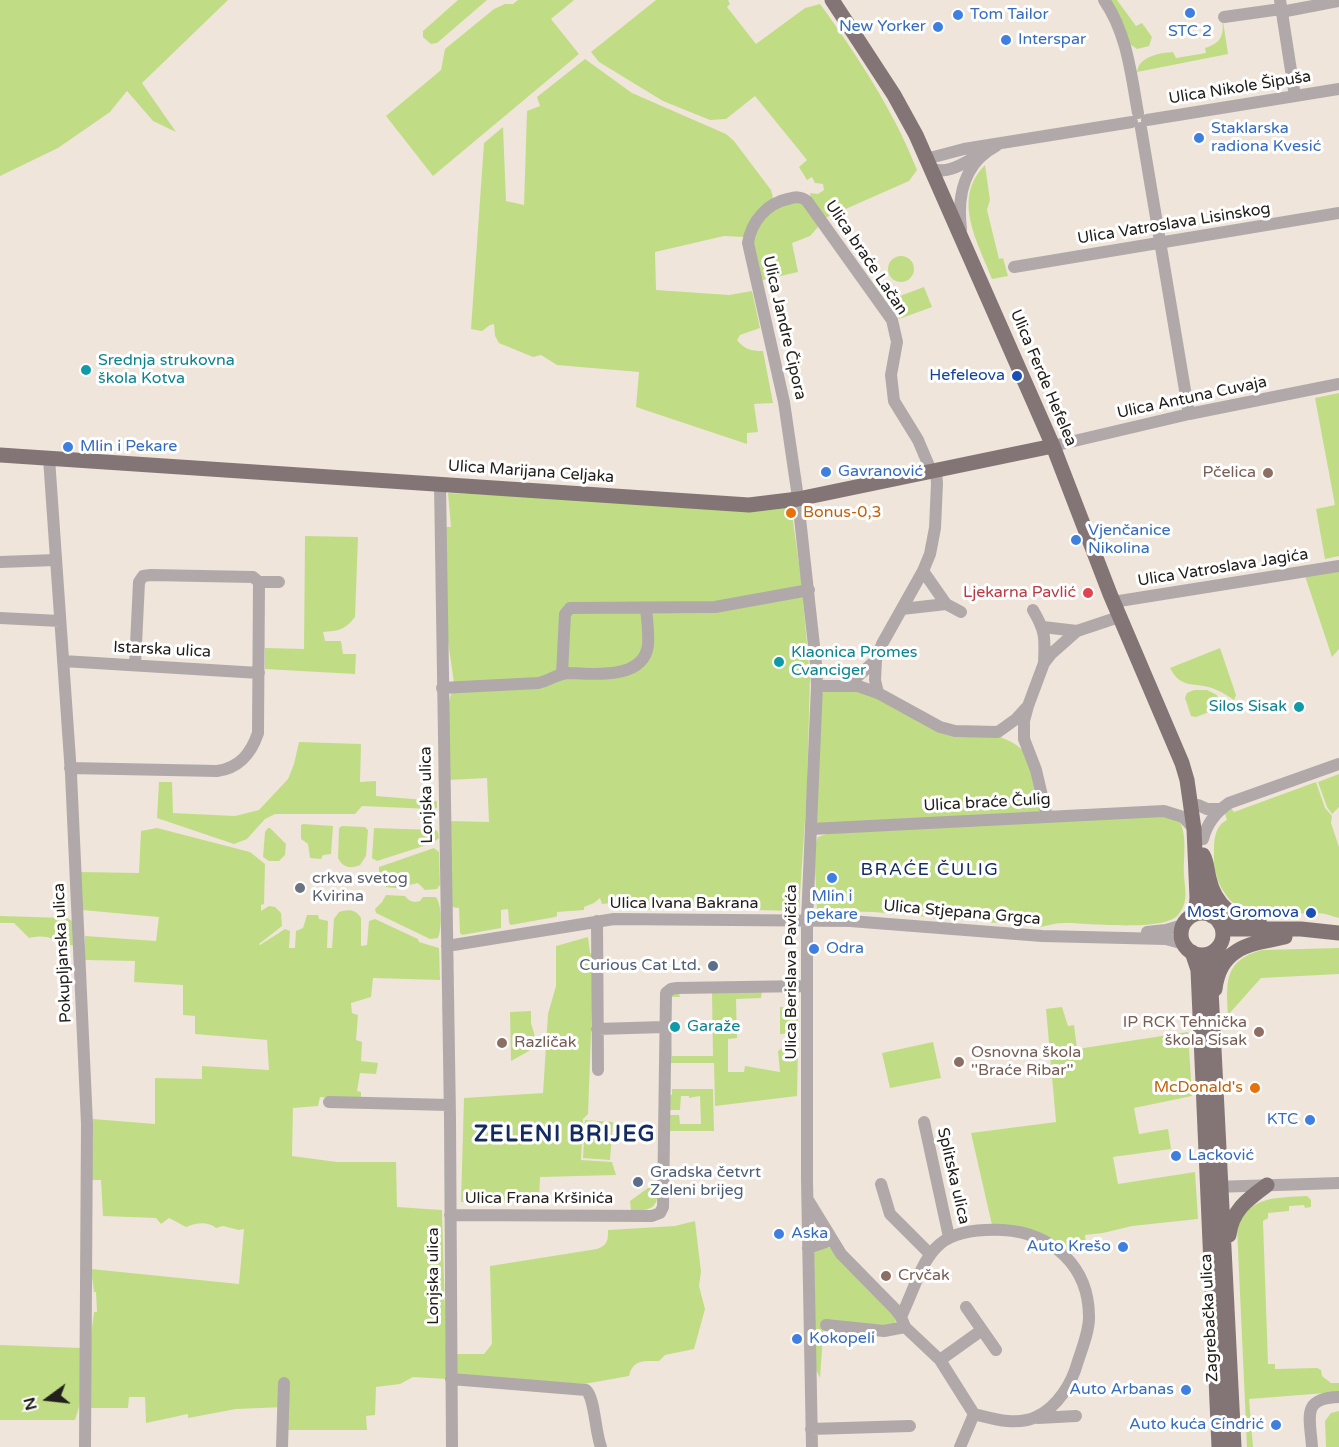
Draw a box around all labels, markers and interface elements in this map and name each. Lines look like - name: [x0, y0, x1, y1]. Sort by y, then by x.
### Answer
- place label: Tom Tailor: [970, 5, 1049, 25]
- marker: STC 2: [1183, 6, 1197, 20]
- marker: Tom Tailor: [951, 8, 965, 22]
- place label: New Yorker: [839, 17, 926, 37]
- marker: New Yorker: [931, 20, 945, 34]
- place label: STC 2: [1168, 22, 1212, 42]
- place label: Interspar: [1018, 30, 1086, 50]
- marker: Interspar: [999, 33, 1013, 47]
- street label: Ulica Nikole Šipuša: [1167, 67, 1313, 109]
- place label: Staklarska radiona Kvesić: [1211, 119, 1321, 157]
- marker: Staklarska radiona Kvesić: [1192, 131, 1206, 145]
- street label: Ulica braće Lačan: [821, 197, 911, 319]
- street label: Ulica Vatroslava Lisinskog: [1076, 199, 1272, 249]
- street label: Ulica Jandre Čipora: [758, 254, 810, 402]
- street label: Ulica Ferde Hefelea: [1006, 307, 1080, 449]
- place label: Srednja strukovna škola Kotva: [98, 351, 235, 389]
- marker: Srednja strukovna škola Kotva: [79, 363, 93, 377]
- place label: Hefeleova: [929, 366, 1005, 386]
- marker: Hefeleova: [1010, 369, 1024, 383]
- street label: Ulica Antuna Cuvaja: [1115, 373, 1269, 423]
- place label: Mlin i Pekare: [80, 437, 177, 457]
- marker: Mlin i Pekare: [61, 440, 75, 454]
- street label: Ulica Marijana Celjaka: [447, 457, 615, 487]
- place label: Gavranović: [838, 462, 923, 482]
- place label: Pčelica: [1202, 463, 1256, 483]
- marker: Gavranović: [819, 465, 833, 479]
- marker: Pčelica: [1261, 466, 1275, 480]
- place label: Bonus-0,3: [803, 503, 882, 523]
- marker: Bonus-0,3: [784, 506, 798, 520]
- place label: Vjenčanice Nikolina: [1088, 521, 1171, 559]
- marker: Vjenčanice Nikolina: [1069, 533, 1083, 547]
- street label: Ulica Vatroslava Jagića: [1136, 545, 1310, 591]
- place label: Ljekarna Pavlić: [963, 583, 1076, 603]
- marker: Ljekarna Pavlić: [1081, 586, 1095, 600]
- street label: Istarska ulica: [113, 638, 211, 662]
- place label: Klaonica Promes Cvanciger: [791, 643, 917, 681]
- marker: Klaonica Promes Cvanciger: [772, 655, 786, 669]
- place label: Silos Sisak: [1209, 697, 1287, 717]
- marker: Silos Sisak: [1292, 700, 1306, 714]
- street label: Lonjska ulica: [417, 746, 437, 844]
- street label: Ulica braće Čulig: [923, 790, 1051, 816]
- district label: BRAĆE ČULIG: [861, 859, 999, 881]
- place label: crkva svetog Kvirina: [312, 869, 408, 907]
- marker: Mlin i pekare: [825, 871, 839, 885]
- marker: crkva svetog Kvirina: [293, 881, 307, 895]
- street label: Pokupljanska ulica: [50, 882, 76, 1024]
- street label: Ulica Berislava Pavičića: [782, 884, 802, 1060]
- place label: Mlin i pekare: [806, 887, 858, 925]
- street label: Ulica Ivana Bakrana: [610, 894, 758, 914]
- street label: Ulica Stjepana Grgca: [883, 897, 1041, 929]
- place label: Most Gromova: [1187, 903, 1299, 923]
- marker: Most Gromova: [1304, 906, 1318, 920]
- place label: Odra: [826, 939, 864, 959]
- marker: Odra: [807, 942, 821, 956]
- place label: Curious Cat Ltd.: [579, 956, 701, 976]
- marker: Curious Cat Ltd.: [706, 959, 720, 973]
- place label: IP RCK Tehnička škola Sisak: [1123, 1013, 1247, 1051]
- place label: Garaže: [687, 1017, 740, 1037]
- marker: Garaže: [668, 1020, 682, 1034]
- marker: IP RCK Tehnička škola Sisak: [1252, 1025, 1266, 1039]
- place label: Različak: [514, 1033, 577, 1053]
- marker: Različak: [495, 1036, 509, 1050]
- place label: Osnovna škola ''Braće Ribar'': [971, 1043, 1081, 1081]
- marker: Osnovna škola ''Braće Ribar'': [952, 1055, 966, 1069]
- place label: McDonald's: [1154, 1078, 1243, 1098]
- marker: McDonald's: [1248, 1081, 1262, 1095]
- place label: KTC: [1267, 1110, 1298, 1130]
- marker: KTC: [1303, 1113, 1317, 1127]
- district label: ZELENI BRIJEG: [474, 1122, 656, 1148]
- street label: Splitska ulica: [933, 1126, 973, 1226]
- place label: Lacković: [1188, 1146, 1254, 1166]
- marker: Lacković: [1169, 1149, 1183, 1163]
- place label: Gradska četvrt Zeleni brijeg: [650, 1163, 761, 1201]
- marker: Gradska četvrt Zeleni brijeg: [631, 1175, 645, 1189]
- street label: Ulica Frana Kršinića: [465, 1189, 613, 1209]
- place label: Aska: [791, 1224, 828, 1244]
- street label: Lonjska ulica: [424, 1227, 444, 1325]
- marker: Aska: [772, 1227, 786, 1241]
- place label: Auto Krešo: [1027, 1237, 1111, 1257]
- marker: Auto Krešo: [1116, 1240, 1130, 1254]
- street label: Zagrebačka ulica: [1197, 1253, 1223, 1383]
- place label: Crvčak: [898, 1266, 950, 1286]
- marker: Crvčak: [879, 1269, 893, 1283]
- place label: Kokopeli: [809, 1329, 875, 1349]
- marker: Kokopeli: [790, 1332, 804, 1346]
- north arrow: [18, 1369, 78, 1429]
- place label: Auto Arbanas: [1069, 1380, 1174, 1400]
- marker: Auto Arbanas: [1179, 1383, 1193, 1397]
- text: N: [19, 1395, 42, 1412]
- place label: Auto kuća Cindrić: [1129, 1415, 1264, 1435]
- marker: Auto kuća Cindrić: [1269, 1418, 1283, 1432]

